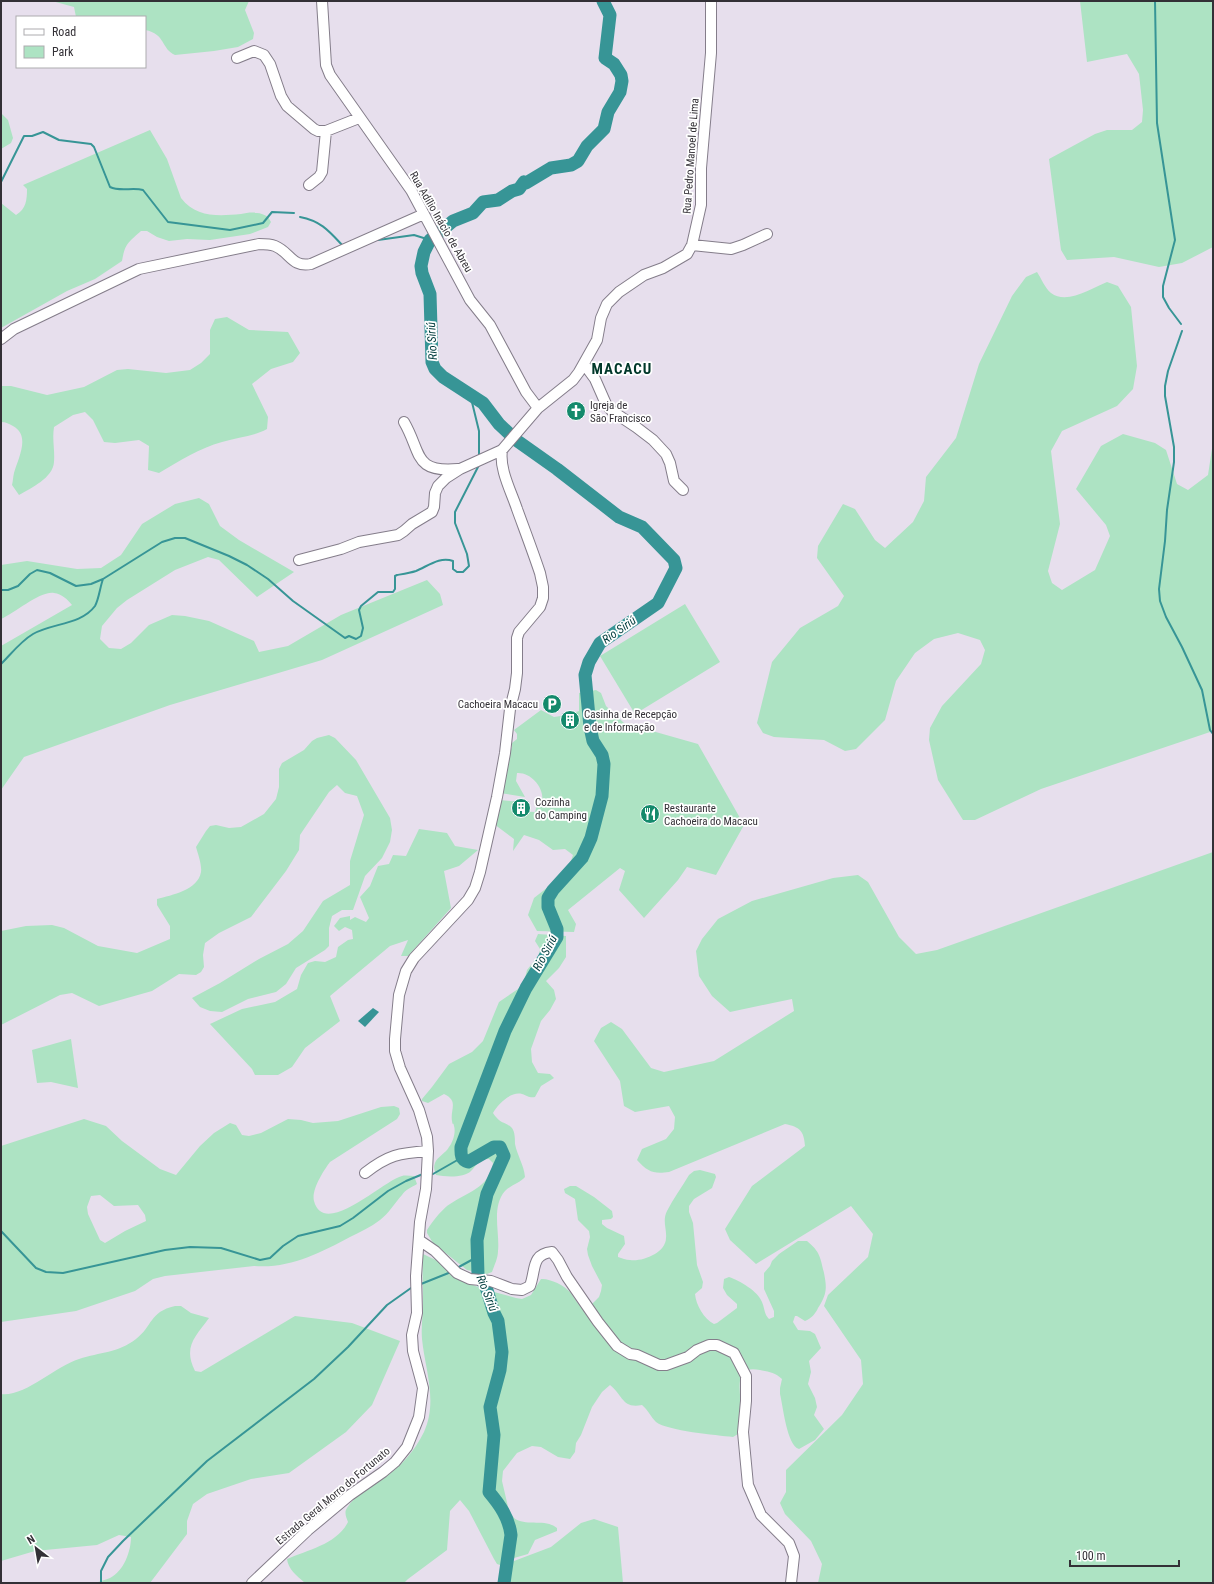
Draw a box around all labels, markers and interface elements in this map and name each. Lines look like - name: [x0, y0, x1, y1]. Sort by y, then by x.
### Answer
- legend: [16, 16, 146, 68]
- text: Road: [52, 25, 76, 39]
- text: Park: [52, 45, 74, 59]
- street label: Rua Pedro Manoel de Lima: [680, 98, 702, 214]
- street label: Rua Adílio Inácio de Abreu: [407, 169, 475, 275]
- water label: Rio Siriú: [424, 321, 440, 360]
- district label: MACACU: [592, 360, 652, 378]
- place label: Igreja de São Francisco: [590, 399, 652, 425]
- church icon: Igreja de São Francisco: [565, 400, 587, 422]
- water label: Rio Siriú: [599, 613, 639, 647]
- parking icon: Cachoeira Macacu: [541, 693, 563, 715]
- place label: Cachoeira Macacu: [458, 698, 538, 711]
- place label: Casinha de Recepção e de Informação: [584, 708, 678, 734]
- building icon: Casinha de Recepção e de Informação: [559, 709, 581, 731]
- place label: Cozinha do Camping: [535, 796, 587, 822]
- building icon: Cozinha do Camping: [510, 797, 532, 819]
- place label: Restaurante Cachoeira do Macacu: [664, 802, 758, 828]
- restaurant icon: Restaurante Cachoeira do Macacu: [639, 803, 661, 825]
- water label: Rio Siriú: [530, 933, 560, 973]
- water label: Rio Siriú: [473, 1273, 501, 1314]
- street label: Estrada Geral Morro do Fortunato: [273, 1444, 393, 1547]
- north arrow: [16, 1528, 56, 1568]
- text: N: [25, 1532, 38, 1547]
- scale bar: [1070, 1542, 1179, 1568]
- text: 100 m: [1076, 1549, 1106, 1563]

